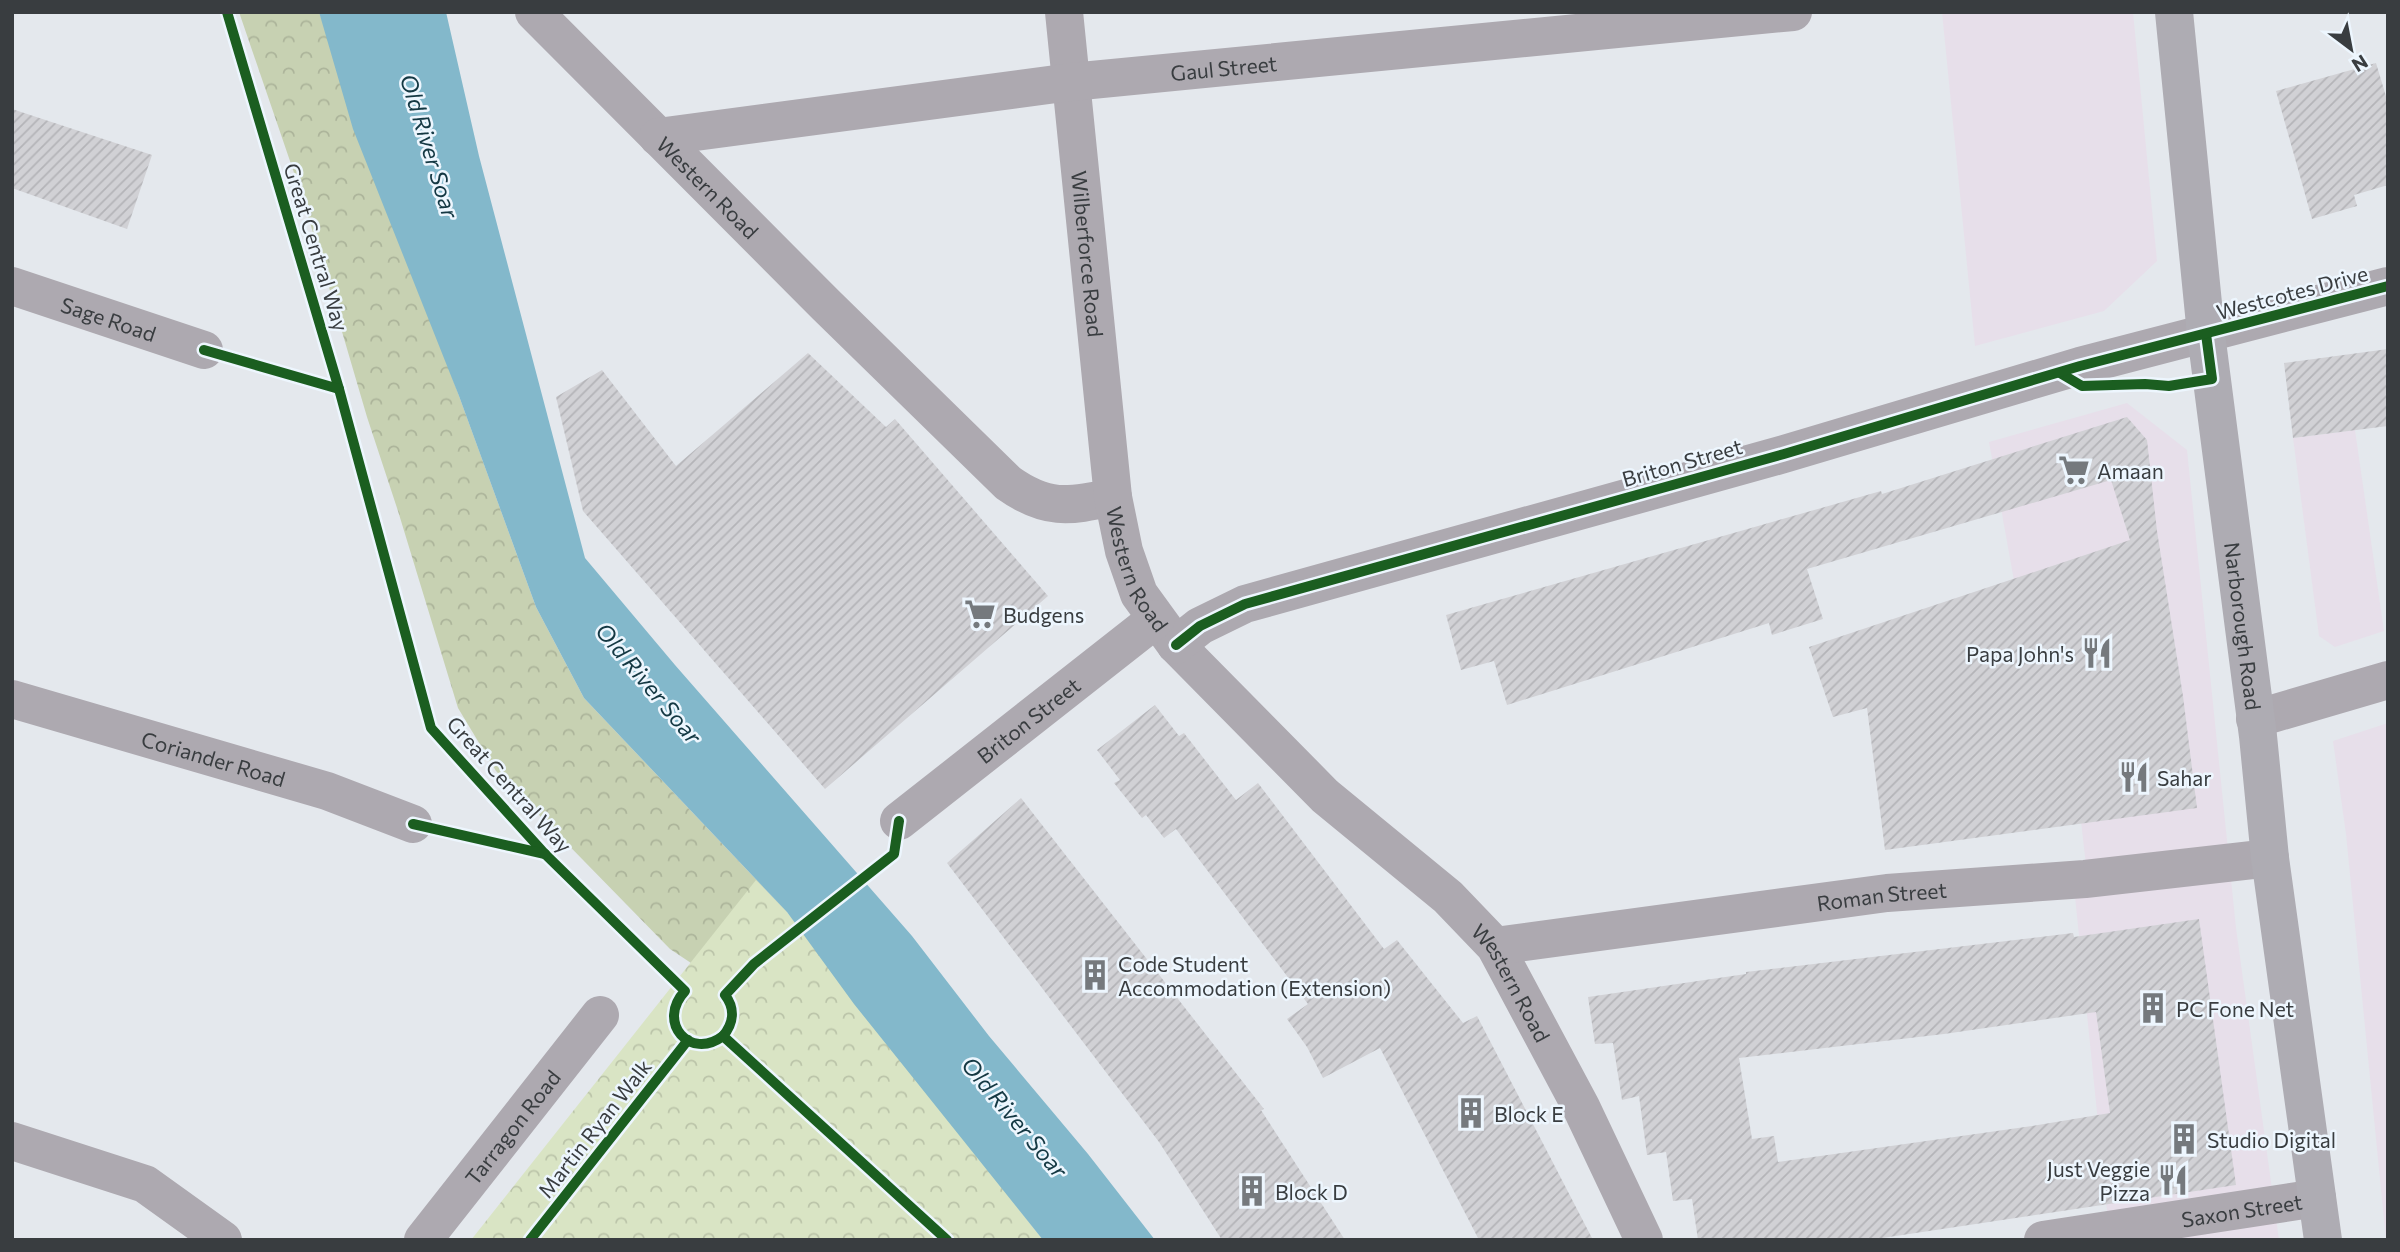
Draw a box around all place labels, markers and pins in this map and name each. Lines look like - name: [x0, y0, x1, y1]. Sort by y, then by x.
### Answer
- supermarket icon: Amaan: [2057, 453, 2091, 487]
- place label: Amaan: [2097, 458, 2164, 483]
- supermarket icon: Budgens: [963, 597, 997, 631]
- place label: Budgens: [1003, 602, 1084, 627]
- restaurant icon: Papa John's: [2080, 636, 2114, 670]
- place label: Papa John's: [1966, 641, 2074, 666]
- restaurant icon: Sahar: [2117, 760, 2151, 794]
- place label: Sahar: [2157, 765, 2212, 790]
- place label: Code Student Accommodation (Extension): [1118, 951, 1391, 1000]
- building icon: Code Student Accommodation (Extension): [1078, 958, 1112, 992]
- building icon: PC Fone Net: [2136, 991, 2170, 1025]
- place label: PC Fone Net: [2176, 996, 2294, 1021]
- building icon: Block E: [1454, 1096, 1488, 1130]
- place label: Block E: [1494, 1101, 1564, 1126]
- building icon: Studio Digital: [2167, 1122, 2201, 1156]
- place label: Studio Digital: [2207, 1127, 2336, 1152]
- place label: Just Veggie Pizza: [2047, 1156, 2150, 1205]
- restaurant icon: Just Veggie Pizza: [2156, 1163, 2190, 1197]
- building icon: Block D: [1235, 1174, 1269, 1208]
- place label: Block D: [1275, 1179, 1348, 1204]

